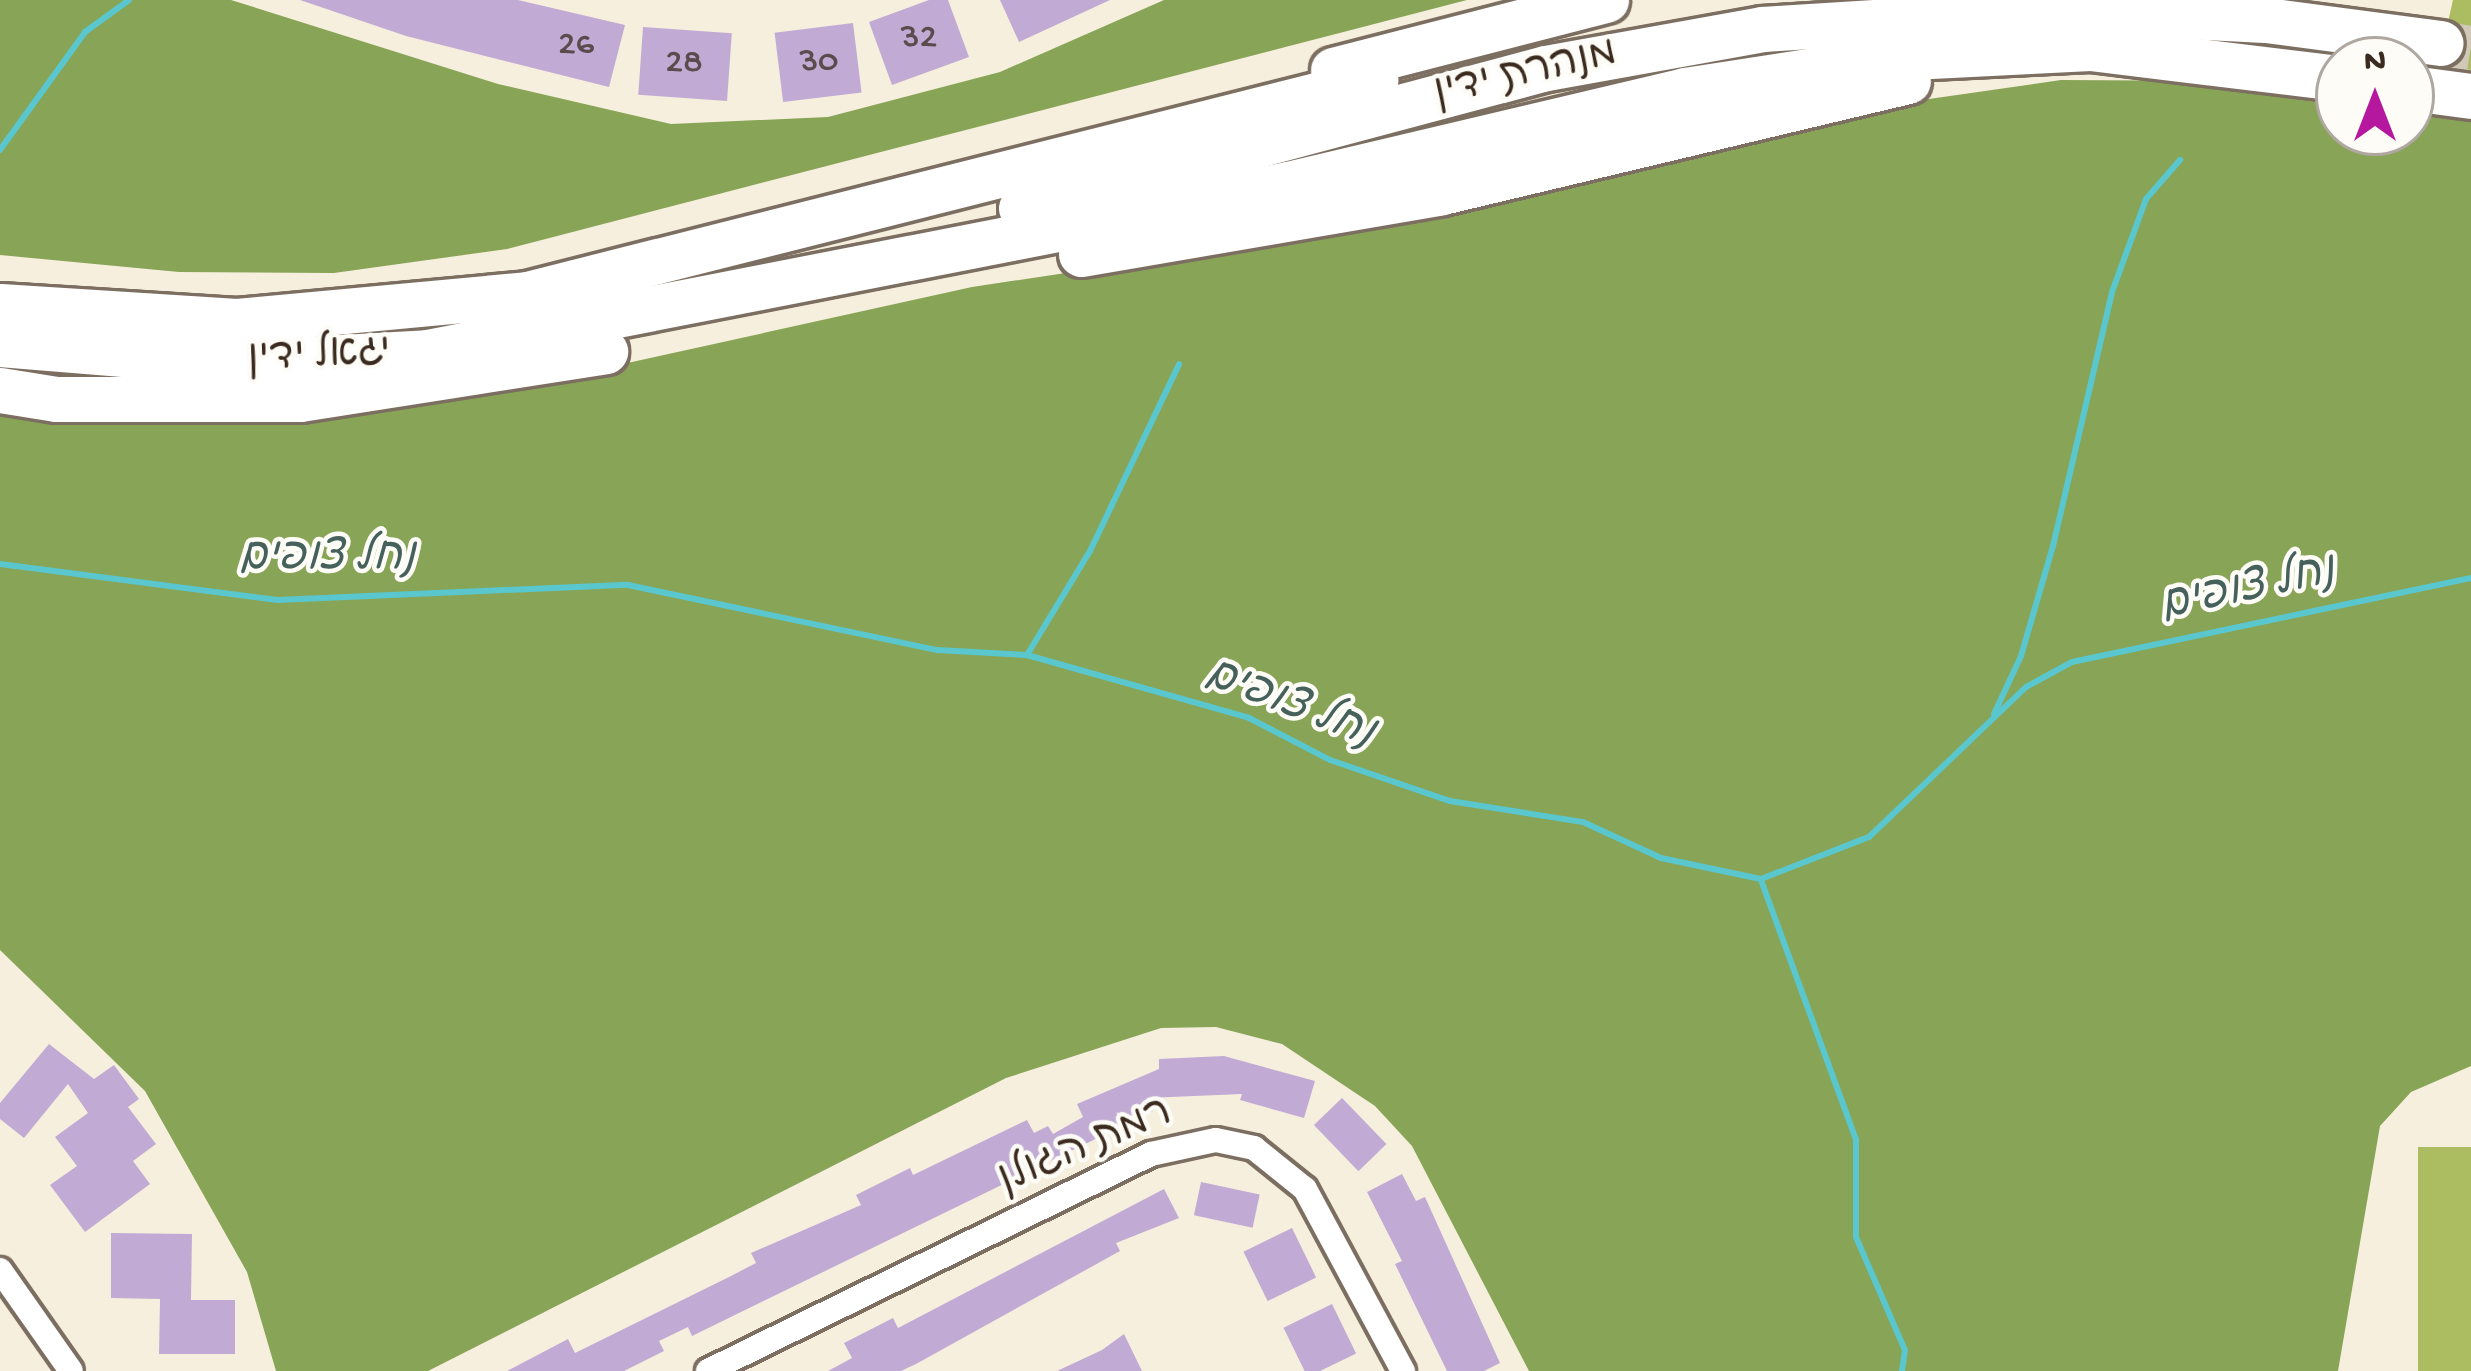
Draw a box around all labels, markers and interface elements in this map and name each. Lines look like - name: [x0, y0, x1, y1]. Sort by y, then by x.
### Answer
- house number: 32: [901, 17, 937, 61]
- house number: 26: [558, 24, 594, 68]
- street label: מנהרת ידין: [1430, 31, 1622, 121]
- north arrow: [2315, 36, 2435, 156]
- house number: 30: [799, 41, 839, 85]
- house number: 28: [665, 42, 703, 86]
- text: N: [2364, 44, 2386, 82]
- street label: יגאל ידין: [246, 329, 392, 387]
- water label: נחל צופים: [239, 533, 415, 587]
- water label: נחל צופים: [2156, 546, 2340, 636]
- water label: נחל צופים: [1197, 649, 1381, 763]
- street label: רמת הגולן: [992, 1090, 1180, 1208]

